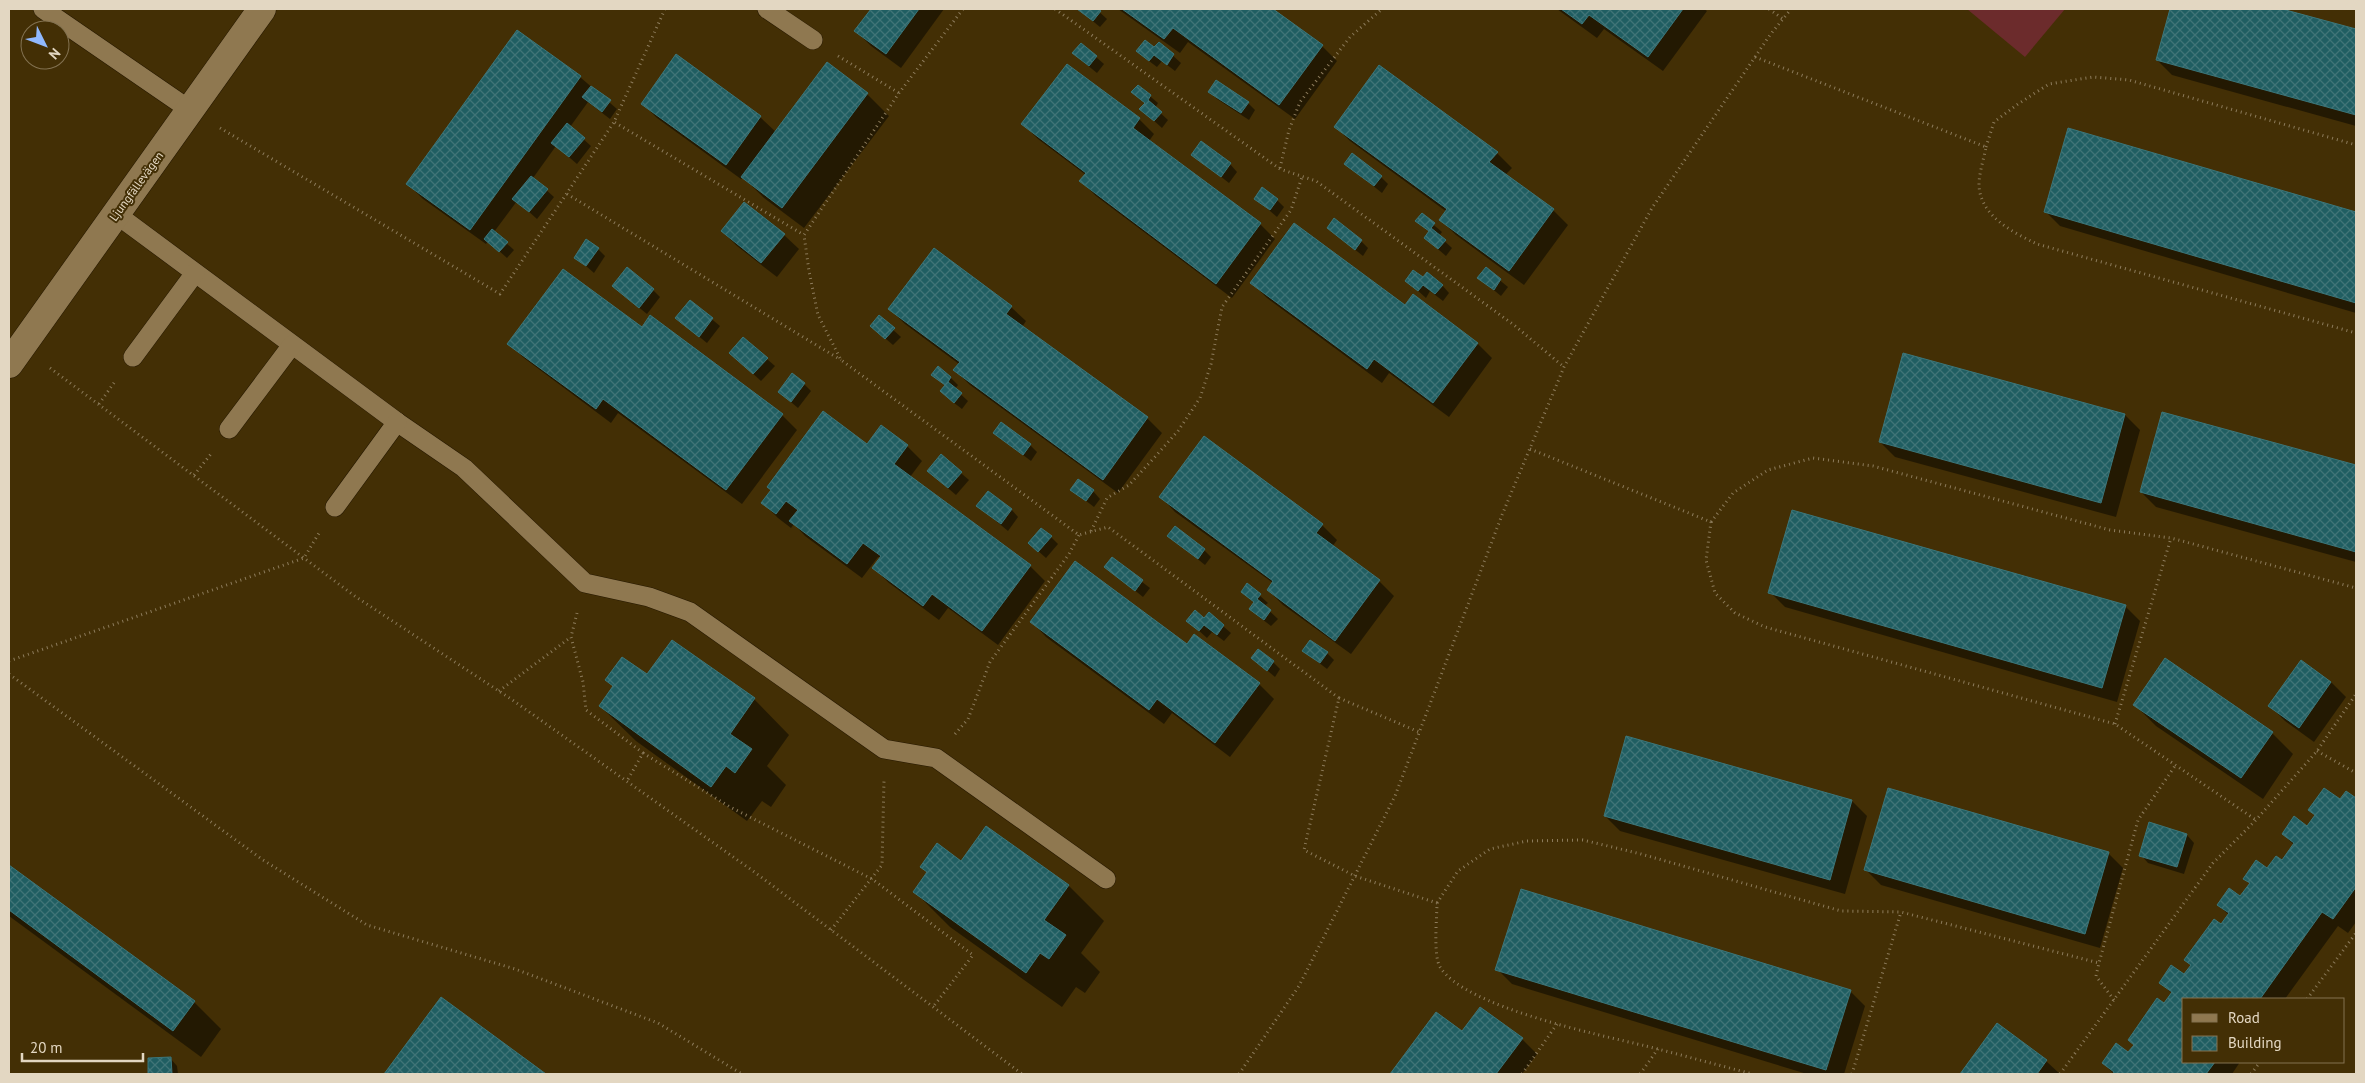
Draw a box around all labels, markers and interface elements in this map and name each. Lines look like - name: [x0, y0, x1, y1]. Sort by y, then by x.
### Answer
- north arrow: [20, 20, 70, 70]
- text: N: [45, 44, 64, 63]
- street label: Ljungfällevägen: [106, 148, 166, 224]
- legend: [2182, 998, 2345, 1063]
- text: Road: [2228, 1008, 2260, 1027]
- scale bar: [22, 1030, 144, 1062]
- text: Building: [2228, 1033, 2282, 1052]
- text: 20 m: [30, 1038, 63, 1057]

